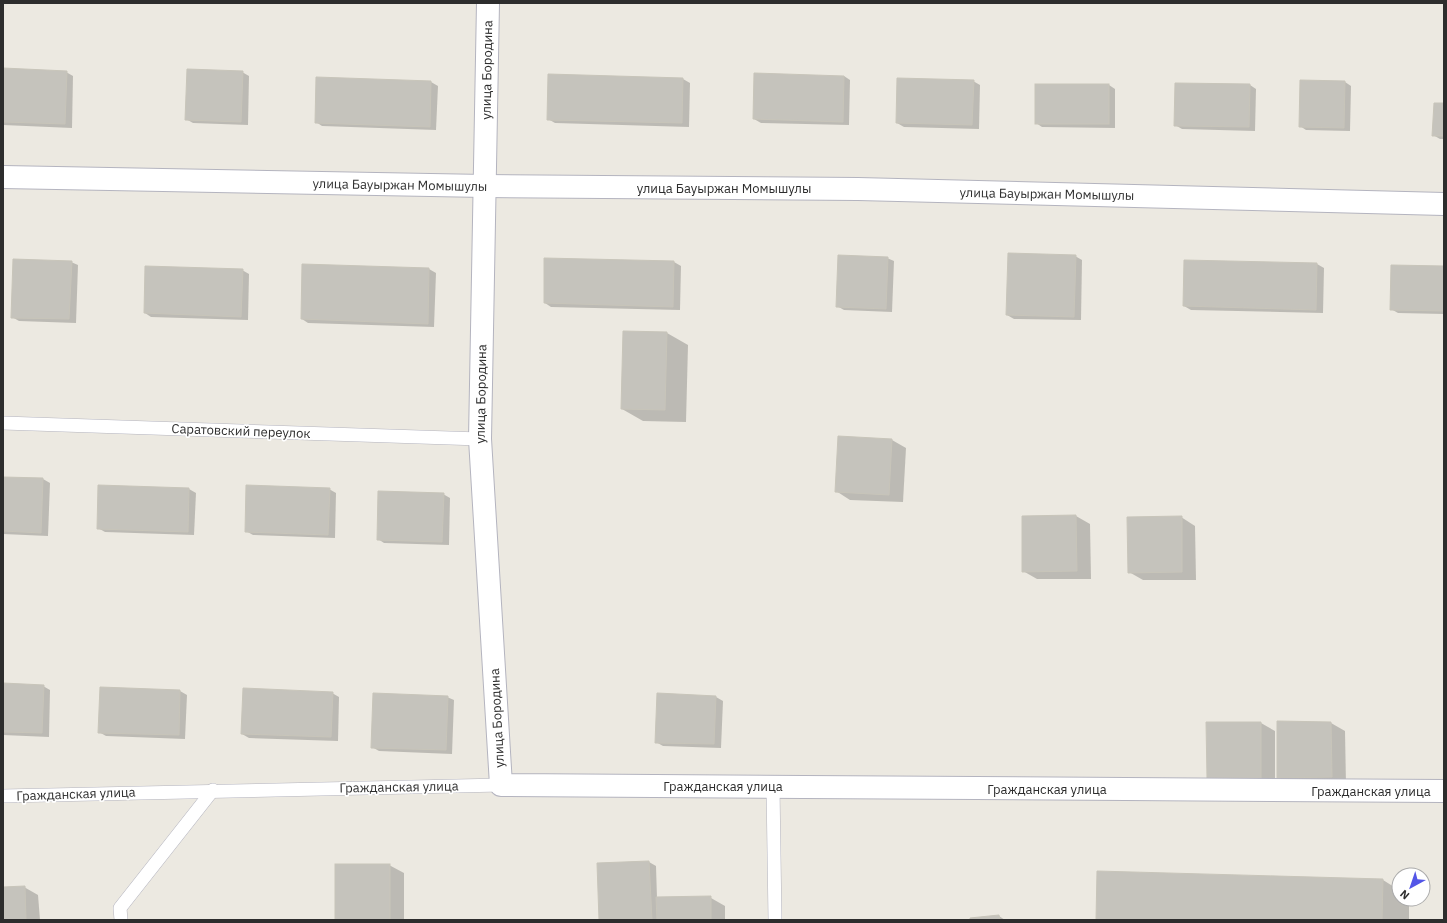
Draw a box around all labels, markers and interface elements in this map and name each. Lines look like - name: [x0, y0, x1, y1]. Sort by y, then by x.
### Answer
- street label: улица Бородина: [478, 20, 496, 120]
- street label: улица Бауыржан Момышулы: [312, 175, 488, 195]
- street label: улица Бауыржан Момышулы: [637, 180, 811, 197]
- street label: улица Бауыржан Момышулы: [959, 184, 1135, 204]
- street label: улица Бородина: [472, 344, 490, 444]
- street label: Саратовский переулок: [171, 420, 311, 442]
- street label: улица Бородина: [486, 668, 508, 768]
- street label: Гражданская улица: [339, 777, 459, 797]
- street label: Гражданская улица: [663, 778, 783, 795]
- street label: Гражданская улица: [987, 781, 1107, 798]
- street label: Гражданская улица: [16, 783, 136, 805]
- street label: Гражданская улица: [1311, 783, 1431, 800]
- north arrow: [1391, 867, 1431, 907]
- text: N: [1397, 887, 1412, 903]

